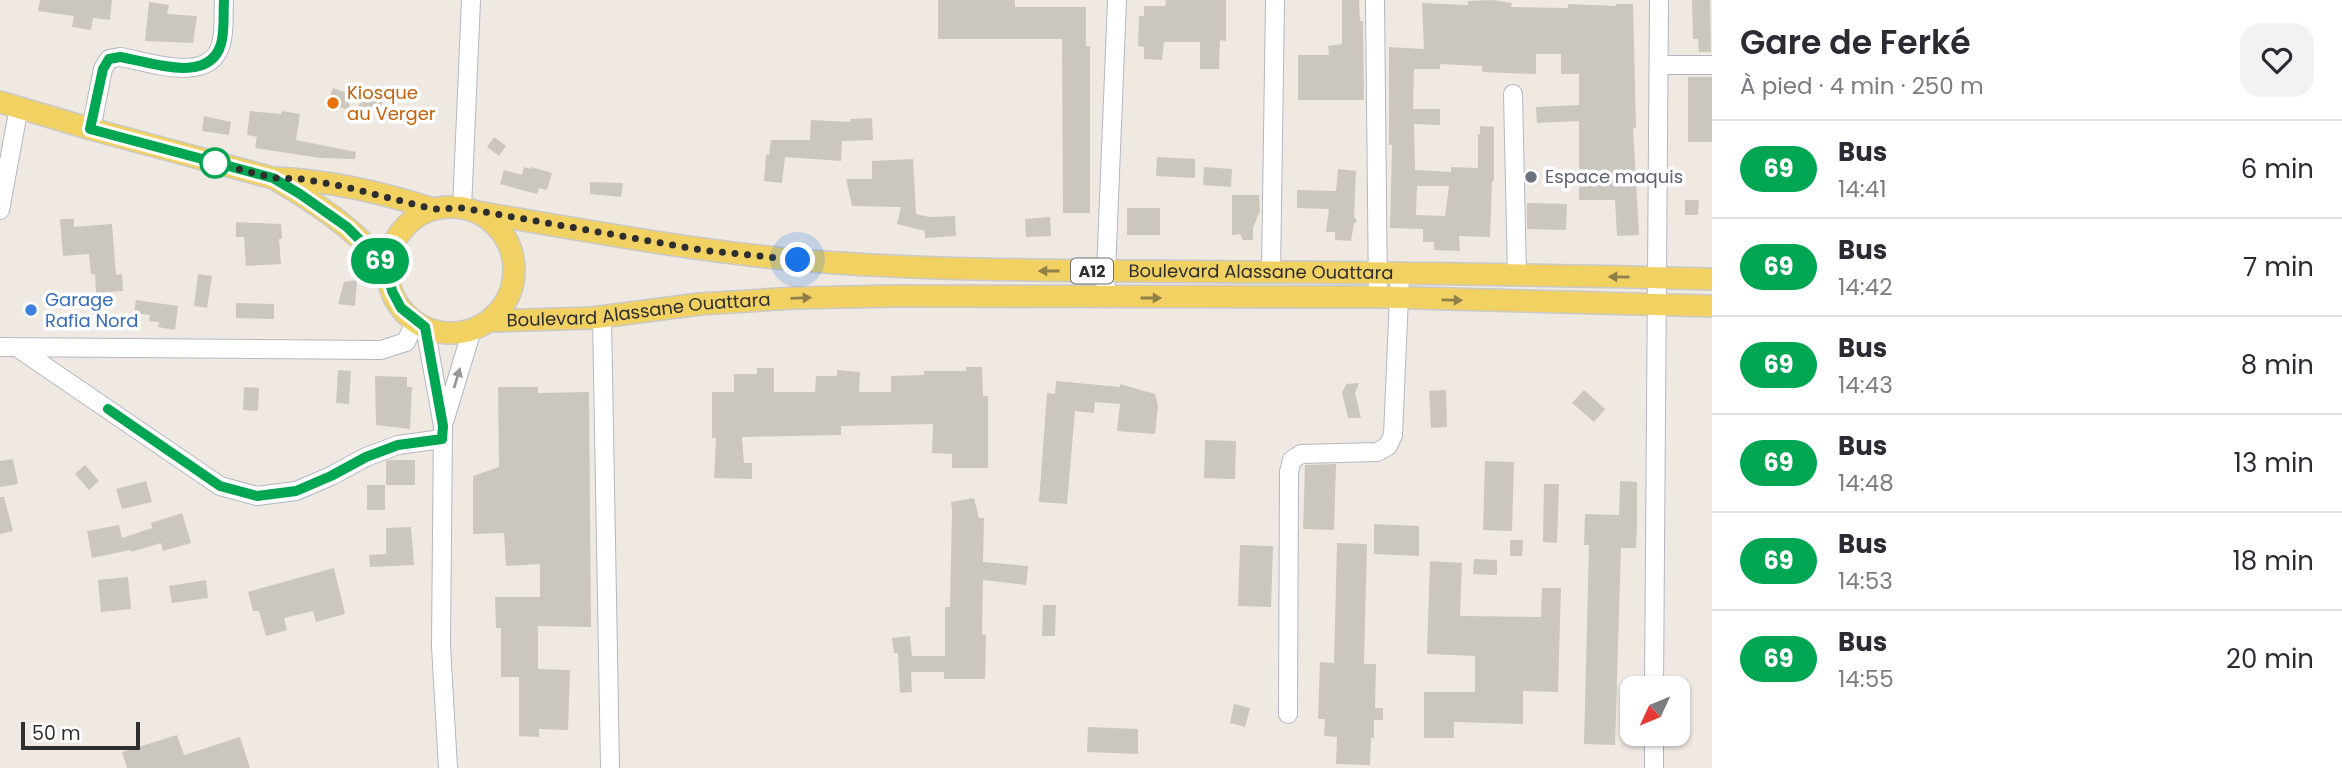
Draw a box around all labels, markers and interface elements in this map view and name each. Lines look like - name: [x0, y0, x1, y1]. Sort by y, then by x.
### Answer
- text: Gare de Ferké: [1740, 19, 1971, 66]
- button: heart: [2240, 23, 2314, 97]
- text: À pied · 4 min · 250 m: [1740, 70, 1984, 102]
- place label: Kiosque au Verger: [347, 80, 436, 126]
- marker: Kiosque au Verger: [325, 95, 341, 111]
- text: Bus: [1838, 134, 1887, 170]
- unlabelled marker: [200, 148, 230, 178]
- text: 6 min: [2241, 151, 2314, 187]
- text: 69: [1763, 152, 1794, 185]
- place label: Espace maquis: [1545, 164, 1683, 189]
- marker: Espace maquis: [1523, 169, 1539, 185]
- text: 14:41: [1838, 173, 1887, 205]
- text: Bus: [1838, 232, 1887, 268]
- line badge: 69: [348, 238, 412, 284]
- your location: [780, 242, 815, 277]
- text: 69: [365, 244, 395, 277]
- text: 7 min: [2243, 249, 2314, 285]
- text: 69: [1763, 250, 1794, 283]
- road number: A12: [1071, 258, 1113, 284]
- street label: Boulevard Alassane Ouattara: [1128, 258, 1394, 285]
- one-way arrow: [1038, 265, 1060, 277]
- text: 14:42: [1838, 271, 1892, 303]
- one-way arrow: [1608, 272, 1630, 283]
- place label: Garage Rafia Nord: [45, 287, 139, 333]
- street label: Boulevard Alassane Ouattara: [506, 287, 771, 332]
- one-way arrow: [790, 292, 812, 303]
- one-way arrow: [1140, 292, 1162, 304]
- one-way arrow: [1441, 294, 1463, 306]
- marker: Garage Rafia Nord: [23, 302, 39, 318]
- text: Bus: [1838, 330, 1887, 366]
- text: 8 min: [2241, 347, 2314, 383]
- text: 69: [1763, 348, 1794, 381]
- one-way arrow: [453, 367, 463, 388]
- text: 14:43: [1838, 369, 1893, 401]
- text: Bus: [1838, 428, 1887, 464]
- text: 13 min: [2234, 445, 2314, 481]
- text: 69: [1763, 446, 1794, 479]
- text: 14:48: [1838, 467, 1894, 499]
- text: Bus: [1838, 526, 1887, 562]
- text: 18 min: [2233, 543, 2314, 579]
- text: 69: [1763, 544, 1794, 577]
- text: 14:53: [1838, 565, 1893, 597]
- text: Bus: [1838, 624, 1887, 660]
- text: 20 min: [2226, 641, 2314, 677]
- text: 69: [1763, 642, 1794, 675]
- text: 14:55: [1838, 663, 1894, 695]
- north arrow: [1620, 676, 1690, 746]
- map controls: [1620, 676, 1690, 746]
- scale bar: [21, 719, 140, 751]
- text: 50 m: [32, 720, 81, 747]

